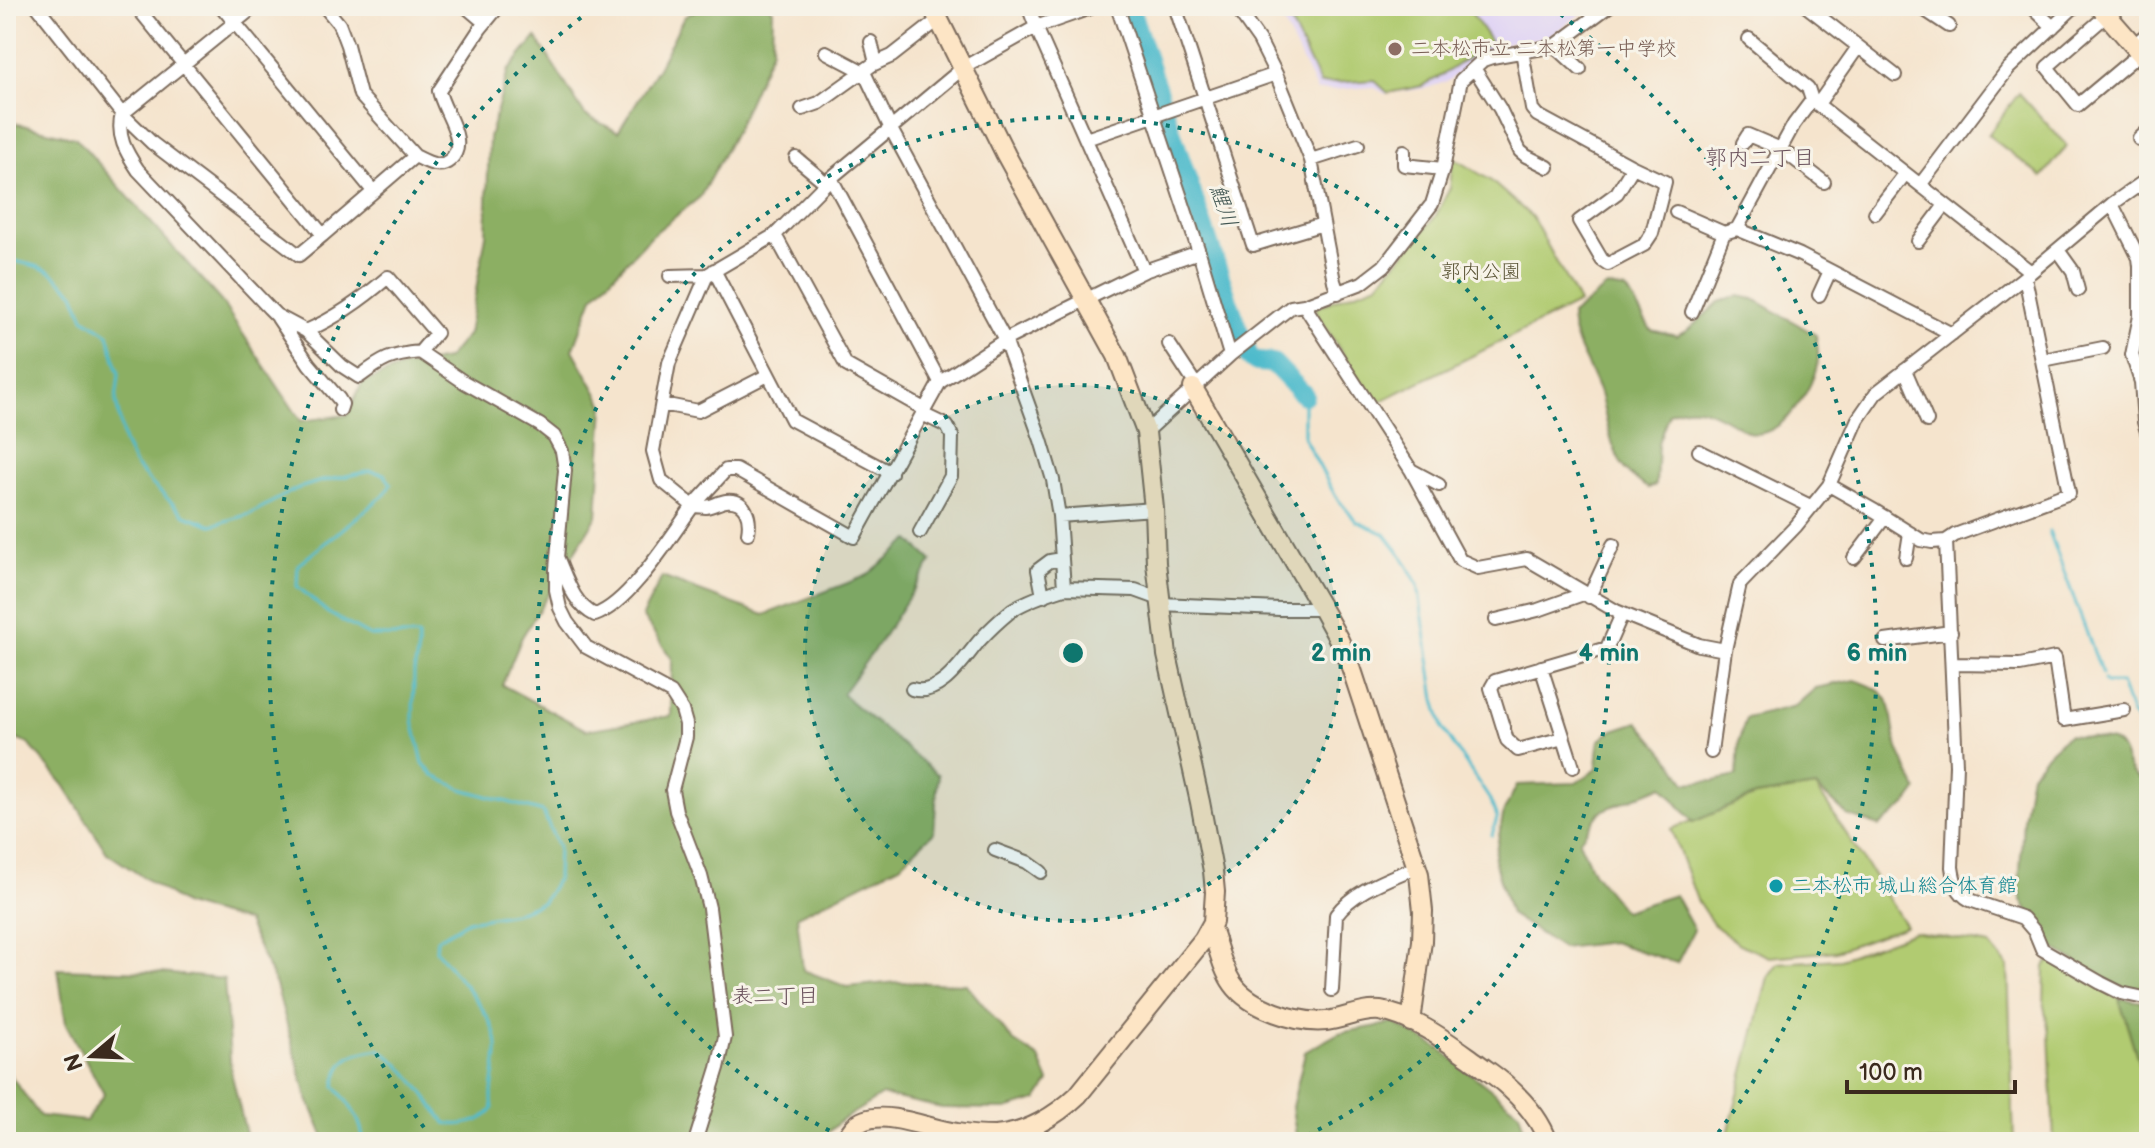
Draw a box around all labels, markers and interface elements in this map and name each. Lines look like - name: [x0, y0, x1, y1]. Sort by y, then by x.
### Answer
- place label: 二本松市立 二本松第一中学校: [1411, 37, 1676, 61]
- marker: 二本松市立 二本松第一中学校: [1386, 40, 1404, 58]
- district label: 郭内二丁目: [1705, 145, 1815, 172]
- water label: 鯉川: [1203, 181, 1243, 231]
- park label: 郭内公園: [1441, 260, 1521, 284]
- centre of rings: [1059, 639, 1087, 667]
- text: 2 min: [1311, 639, 1371, 668]
- text: 4 min: [1579, 639, 1639, 668]
- text: 6 min: [1847, 639, 1907, 668]
- place label: 二本松市 城山総合体育館: [1792, 874, 2017, 898]
- marker: 二本松市 城山総合体育館: [1767, 877, 1785, 895]
- district label: 表二丁目: [731, 983, 819, 1010]
- north arrow: [52, 1016, 132, 1096]
- scale bar: [1847, 1044, 2015, 1094]
- text: N: [59, 1050, 90, 1074]
- text: 100 m: [1859, 1058, 1923, 1087]

